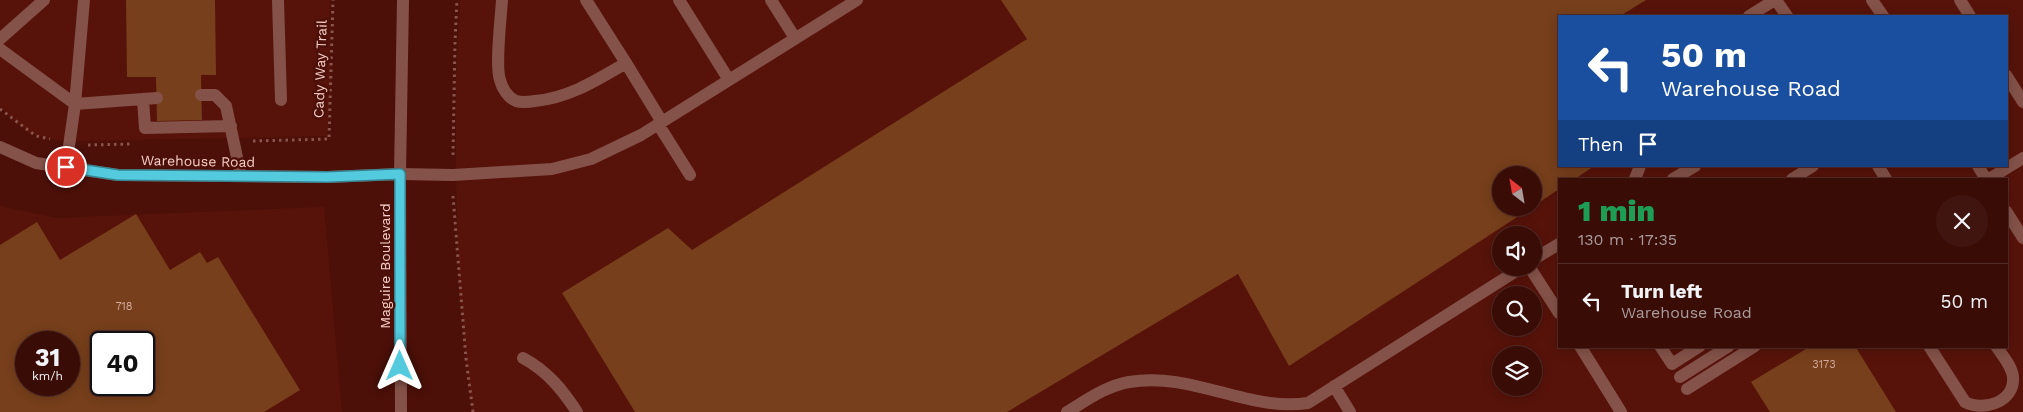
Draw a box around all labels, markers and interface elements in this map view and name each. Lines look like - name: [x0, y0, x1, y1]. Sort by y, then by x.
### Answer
- street label: Cady Way Trail: [310, 19, 330, 118]
- text: 50 m: [1661, 34, 1747, 76]
- icon: left: [1578, 35, 1643, 100]
- text: Warehouse Road: [1661, 76, 1841, 101]
- icon: arrive: [1634, 130, 1662, 158]
- text: Then: [1578, 133, 1624, 156]
- pin: [45, 146, 87, 188]
- street label: Warehouse Road: [141, 152, 255, 170]
- icon: arrive: [52, 153, 80, 181]
- north arrow: [1492, 166, 1542, 216]
- map controls: [1492, 166, 1542, 396]
- text: 1 min: [1578, 193, 1655, 228]
- button: close: [1936, 195, 1988, 247]
- street label: Maguire Boulevard: [377, 203, 393, 329]
- button: sound: [1492, 226, 1542, 276]
- text: 130 m · 17:35: [1578, 230, 1677, 249]
- text: Turn left: [1621, 280, 1702, 303]
- button: search: [1492, 286, 1542, 336]
- icon: left: [1578, 287, 1606, 315]
- text: 50 m: [1941, 290, 1988, 313]
- house number: 718: [115, 300, 133, 313]
- text: Warehouse Road: [1621, 303, 1752, 322]
- speed limit sign: 40: [90, 331, 155, 396]
- position arrow: [373, 339, 425, 391]
- text: 31: [35, 343, 60, 372]
- button: layers: [1492, 346, 1542, 396]
- house number: 3173: [1812, 358, 1836, 371]
- text: km/h: [32, 369, 63, 383]

